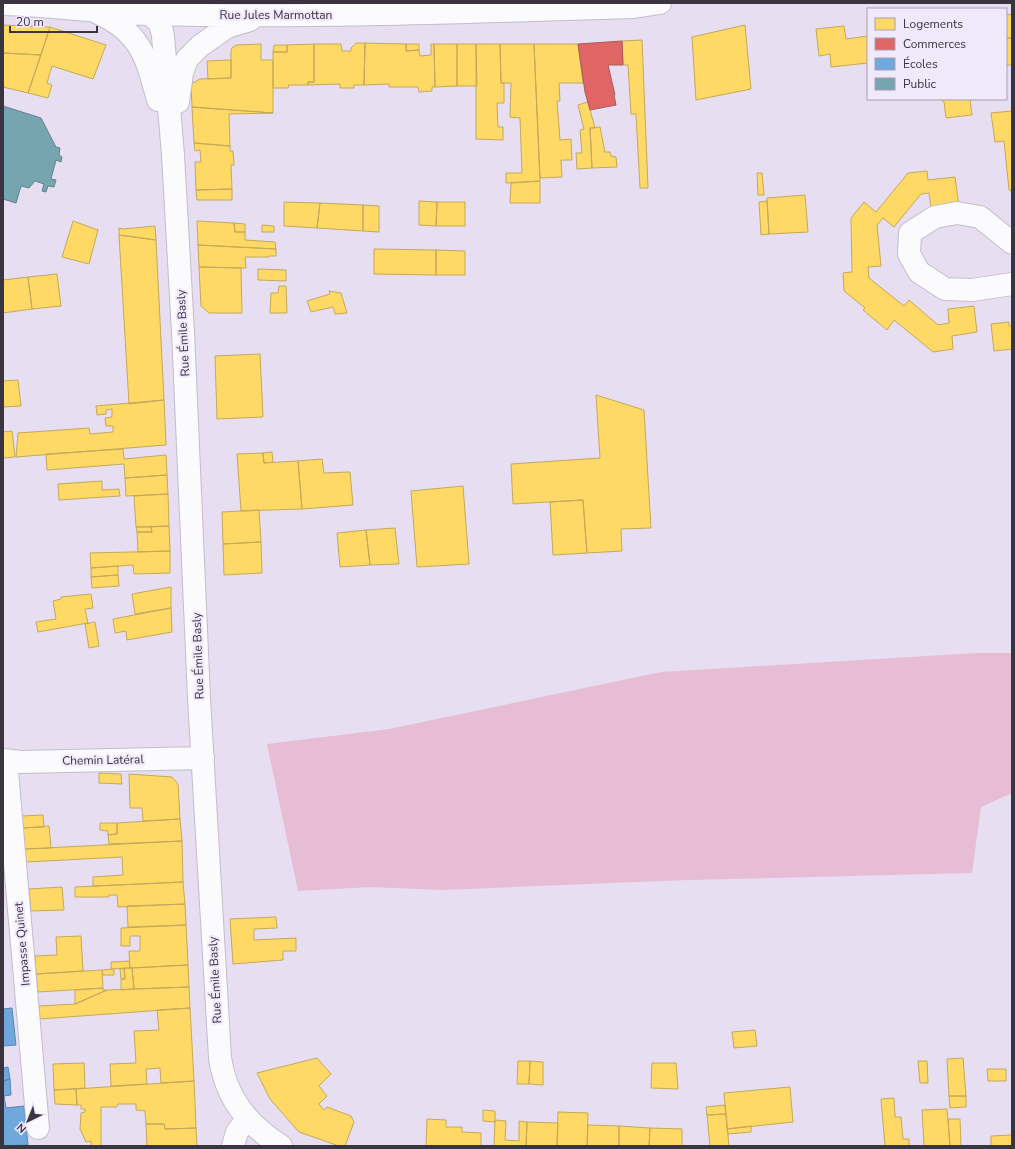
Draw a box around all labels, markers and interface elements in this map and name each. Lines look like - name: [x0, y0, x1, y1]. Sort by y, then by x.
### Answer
- street label: Rue Jules Marmottan: [220, 7, 332, 23]
- scale bar: [10, 8, 97, 34]
- legend: [867, 8, 1007, 100]
- text: 20 m: [16, 14, 44, 30]
- text: Logements: [903, 16, 963, 32]
- text: Commerces: [903, 36, 966, 52]
- text: Écoles: [903, 56, 938, 72]
- text: Public: [903, 76, 937, 92]
- street label: Rue Émile Basly: [173, 288, 193, 377]
- street label: Rue Émile Basly: [188, 611, 208, 700]
- street label: Chemin Latéral: [62, 751, 144, 769]
- street label: Impasse Quinet: [10, 901, 34, 986]
- street label: Rue Émile Basly: [205, 935, 225, 1024]
- north arrow: [8, 1101, 48, 1141]
- text: N: [13, 1120, 30, 1136]

